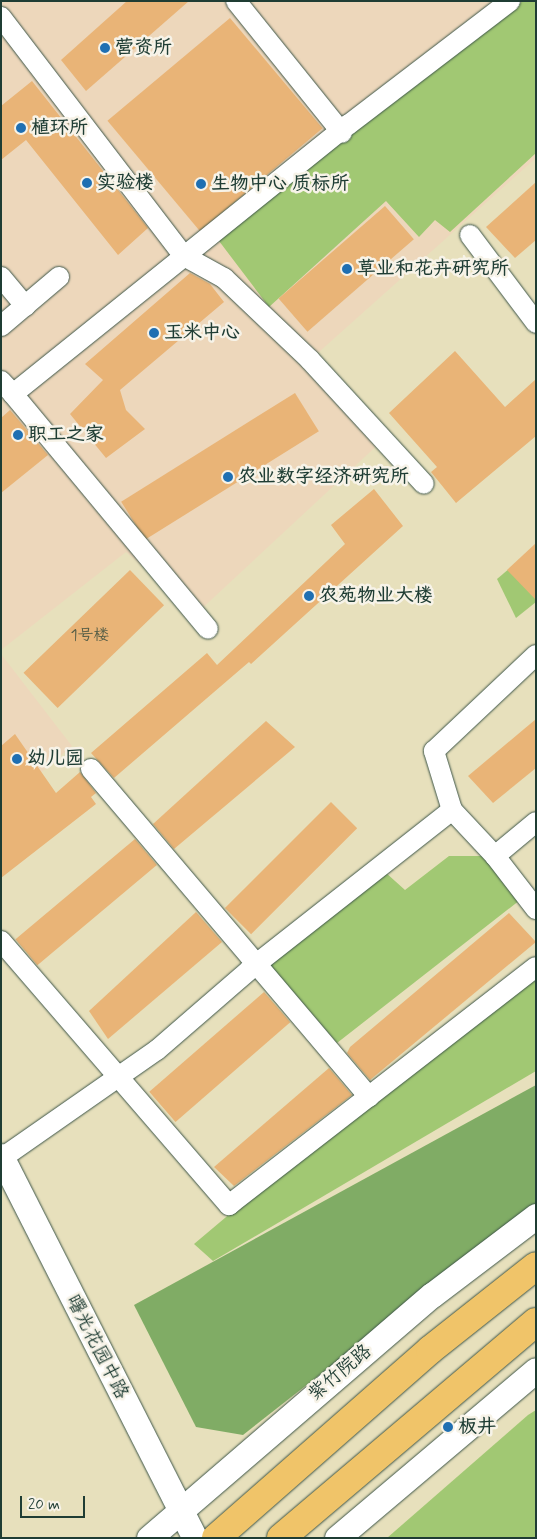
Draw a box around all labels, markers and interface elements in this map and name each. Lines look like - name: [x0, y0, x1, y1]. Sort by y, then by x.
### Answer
- place label: 营资所: [115, 37, 172, 59]
- marker: 营资所: [99, 42, 111, 54]
- place label: 植环所: [31, 117, 88, 139]
- marker: 植环所: [15, 122, 27, 134]
- place label: 实验楼: [97, 172, 154, 194]
- place label: 生物中心 质标所: [211, 173, 349, 195]
- marker: 实验楼: [81, 177, 93, 189]
- marker: 生物中心 质标所: [195, 178, 207, 190]
- place label: 草业和花卉研究所: [357, 258, 509, 280]
- marker: 草业和花卉研究所: [341, 263, 353, 275]
- place label: 玉米中心: [164, 322, 240, 344]
- marker: 玉米中心: [148, 327, 160, 339]
- place label: 职工之家: [28, 424, 104, 446]
- marker: 职工之家: [12, 429, 24, 441]
- place label: 农业数字经济研究所: [238, 466, 409, 488]
- marker: 农业数字经济研究所: [222, 471, 234, 483]
- place label: 农苑物业大楼: [319, 585, 433, 607]
- marker: 农苑物业大楼: [303, 590, 315, 602]
- house number: 1号楼: [70, 626, 110, 646]
- place label: 幼儿园: [27, 748, 84, 770]
- marker: 幼儿园: [11, 753, 23, 765]
- street label: 曙光花园中路: [61, 1291, 133, 1403]
- street label: 紫竹院路: [304, 1340, 376, 1406]
- place label: 板井: [458, 1416, 496, 1438]
- marker: 板井: [442, 1421, 454, 1433]
- scale bar: [22, 1486, 88, 1518]
- text: 20 m: [28, 1495, 60, 1515]

